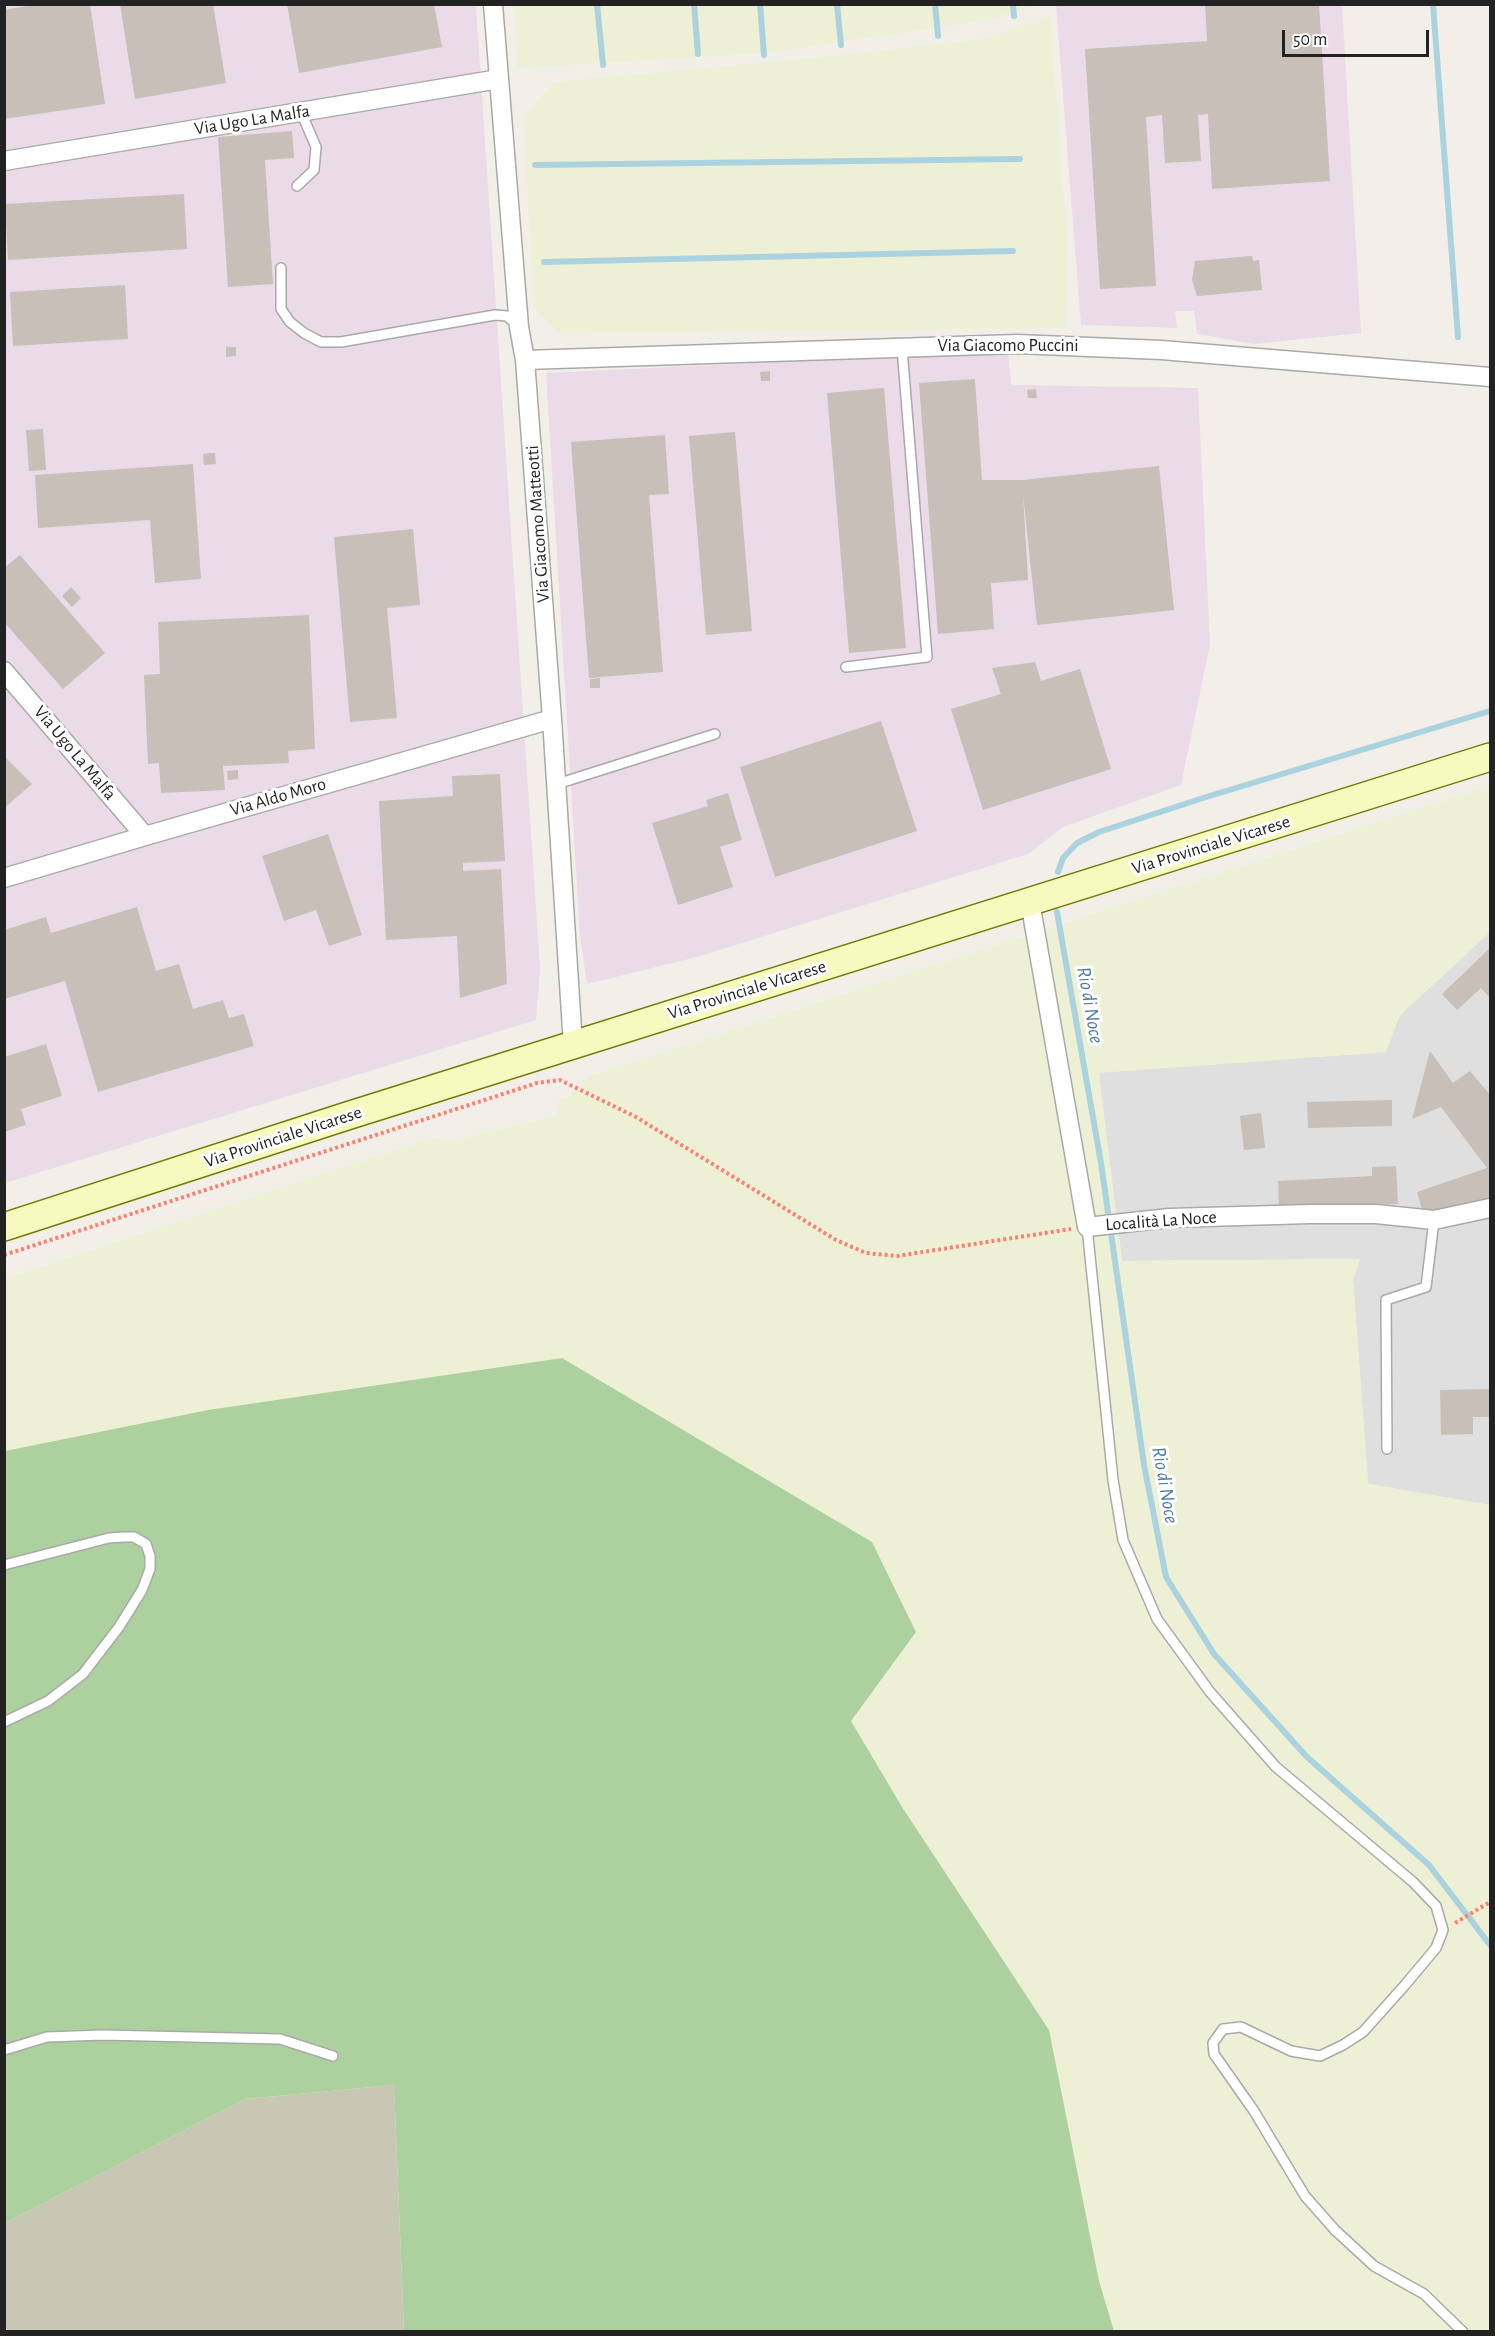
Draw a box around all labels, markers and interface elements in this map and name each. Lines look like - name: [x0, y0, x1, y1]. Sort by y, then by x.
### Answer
- scale bar: [1285, 18, 1432, 56]
- text: 50 m: [1293, 31, 1327, 49]
- street label: Via Ugo La Malfa: [193, 100, 311, 140]
- street label: Via Giacomo Puccini: [937, 335, 1079, 357]
- street label: Via Giacomo Matteotti: [522, 445, 554, 603]
- street label: Via Ugo La Malfa: [29, 701, 121, 805]
- street label: Via Aldo Moro: [227, 773, 329, 821]
- street label: Via Provinciale Vicarese: [1129, 811, 1293, 879]
- street label: Via Provinciale Vicarese: [665, 956, 829, 1024]
- water label: Rio di Noce: [1071, 965, 1109, 1045]
- street label: Via Provinciale Vicarese: [202, 1101, 364, 1173]
- street label: Località La Noce: [1105, 1206, 1217, 1236]
- water label: Rio di Noce: [1146, 1445, 1184, 1525]

